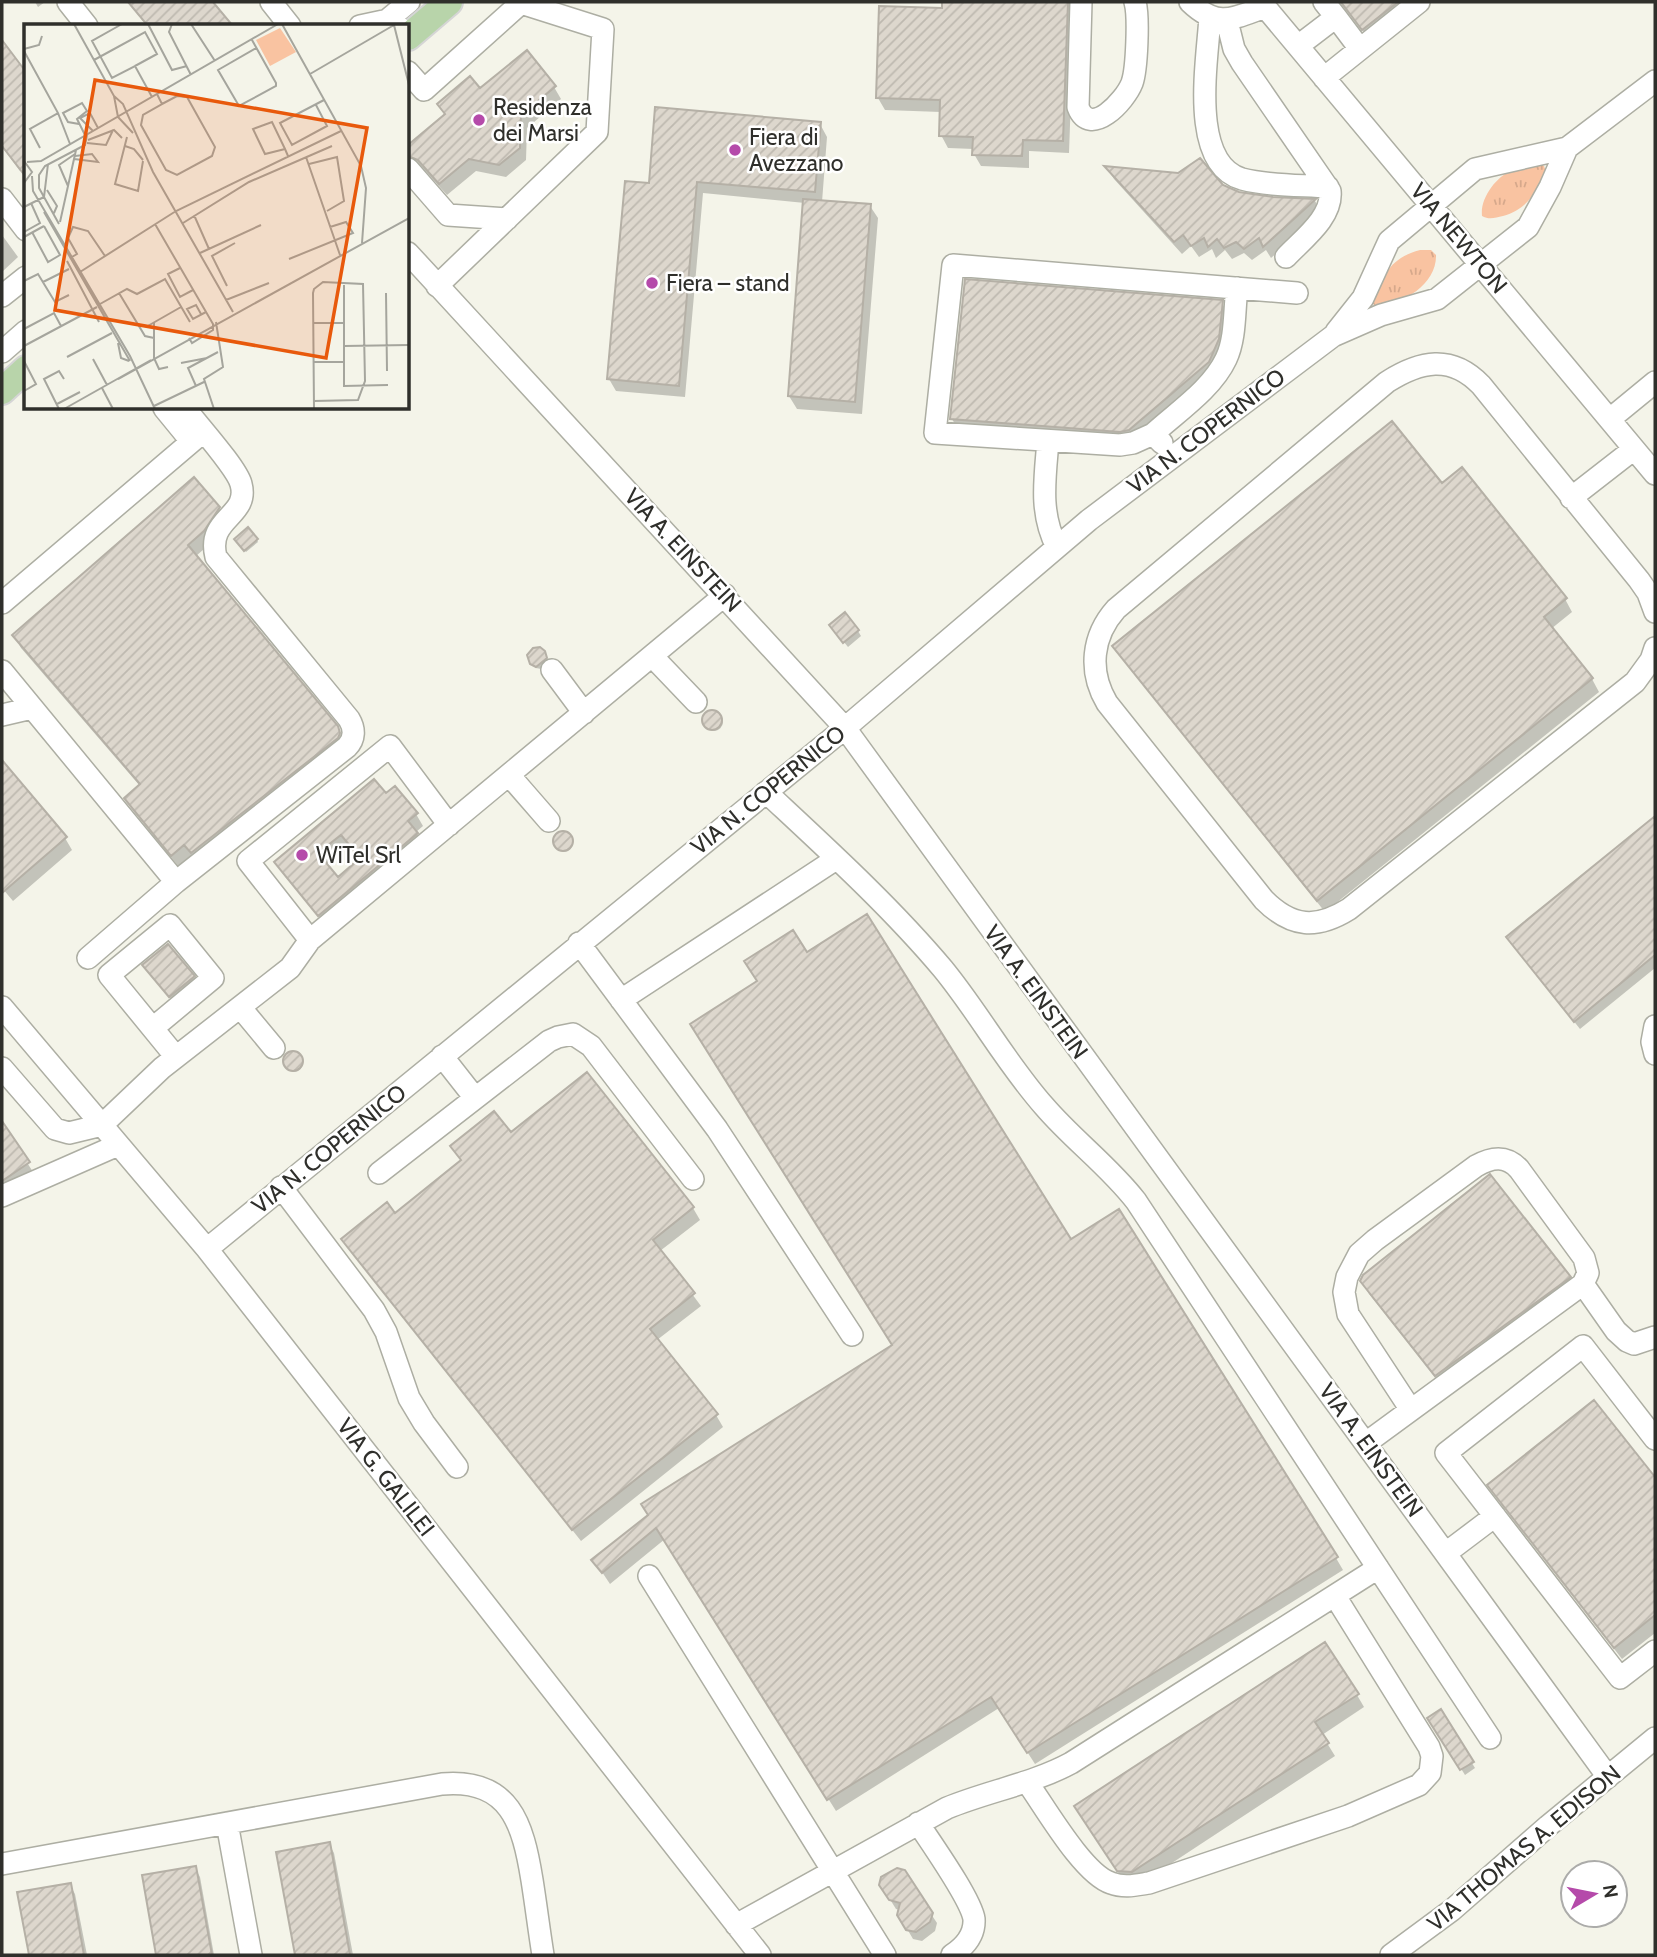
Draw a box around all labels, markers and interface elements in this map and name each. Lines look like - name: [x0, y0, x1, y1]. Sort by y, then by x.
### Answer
- inset map: [24, 24, 410, 410]
- place label: Residenza dei Marsi: [493, 93, 592, 147]
- marker: Residenza dei Marsi: [471, 112, 487, 128]
- place label: Fiera di Avezzano: [749, 123, 843, 177]
- marker: Fiera di Avezzano: [727, 142, 743, 158]
- street label: VIA NEWTON: [1405, 177, 1513, 299]
- place label: Fiera – stand: [666, 269, 789, 297]
- marker: Fiera – stand: [644, 275, 660, 291]
- street label: VIA N. COPERNICO: [1122, 363, 1290, 499]
- street label: VIA A. EINSTEIN: [619, 482, 747, 618]
- street label: VIA N. COPERNICO: [685, 719, 851, 861]
- place label: WiTel Srl: [316, 841, 402, 869]
- marker: WiTel Srl: [294, 847, 310, 863]
- street label: VIA A. EINSTEIN: [978, 920, 1094, 1064]
- street label: VIA N. COPERNICO: [246, 1078, 412, 1220]
- street label: VIA A. EINSTEIN: [1313, 1378, 1429, 1522]
- street label: VIA G. GALILEI: [331, 1413, 441, 1541]
- street label: VIA THOMAS A. EDISON: [1422, 1759, 1626, 1937]
- north arrow: [1559, 1859, 1629, 1929]

